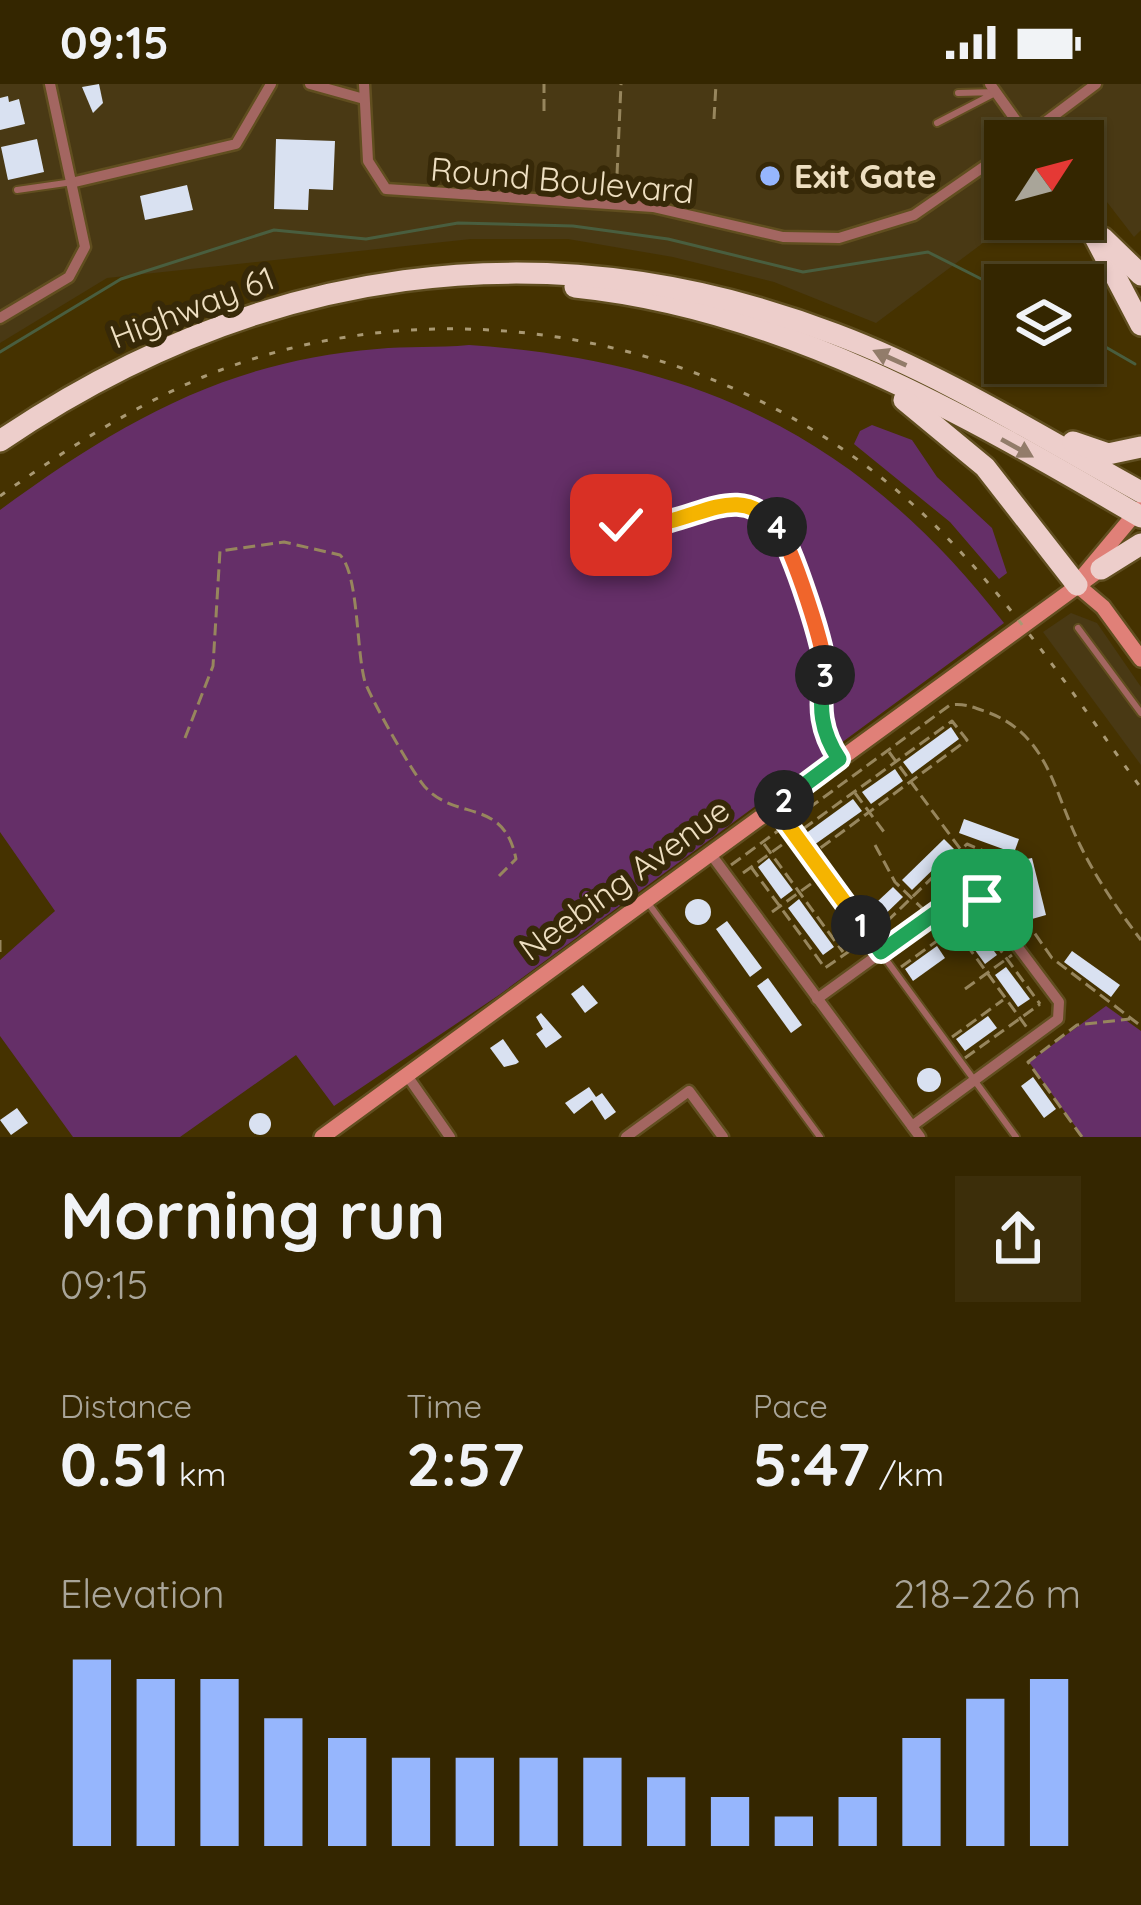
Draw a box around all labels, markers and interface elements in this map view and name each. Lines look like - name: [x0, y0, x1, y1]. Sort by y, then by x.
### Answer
- text: 09:15: [60, 14, 169, 70]
- north arrow: [984, 120, 1104, 240]
- map controls: [984, 120, 1104, 384]
- street label: Round Boulevard: [429, 148, 695, 211]
- place label: Exit Gate: [794, 155, 936, 196]
- marker: Exit Gate: [757, 163, 783, 189]
- street label: Highway 61: [104, 256, 280, 357]
- button: layers: [984, 264, 1104, 384]
- one-way arrow: [872, 348, 907, 368]
- one-way arrow: [1000, 437, 1035, 458]
- pin: [570, 474, 672, 576]
- icon: check: [588, 492, 654, 558]
- pin: 4: [747, 497, 807, 557]
- text: 4: [767, 506, 787, 547]
- pin: 3: [795, 645, 855, 705]
- text: 3: [816, 654, 834, 695]
- pin: 2: [754, 770, 814, 830]
- text: 2: [775, 779, 793, 820]
- street label: Neebing Avenue: [511, 789, 737, 969]
- pin: [931, 849, 1033, 951]
- icon: arrive: [949, 867, 1015, 933]
- pin: 1: [831, 895, 891, 955]
- text: 1: [855, 904, 867, 945]
- text: Morning run: [60, 1173, 445, 1256]
- button: share: [955, 1176, 1081, 1302]
- text: 09:15: [60, 1260, 148, 1309]
- text: Distance: [60, 1385, 192, 1426]
- text: Time: [406, 1385, 482, 1426]
- text: Pace: [753, 1385, 828, 1426]
- text: 0.51: [60, 1426, 170, 1501]
- text: 2:57: [406, 1426, 524, 1501]
- text: 5:47: [753, 1426, 870, 1501]
- text: km: [170, 1453, 226, 1494]
- text: /km: [870, 1453, 944, 1494]
- text: Elevation: [60, 1569, 224, 1618]
- text: 218–226 m: [894, 1569, 1081, 1618]

